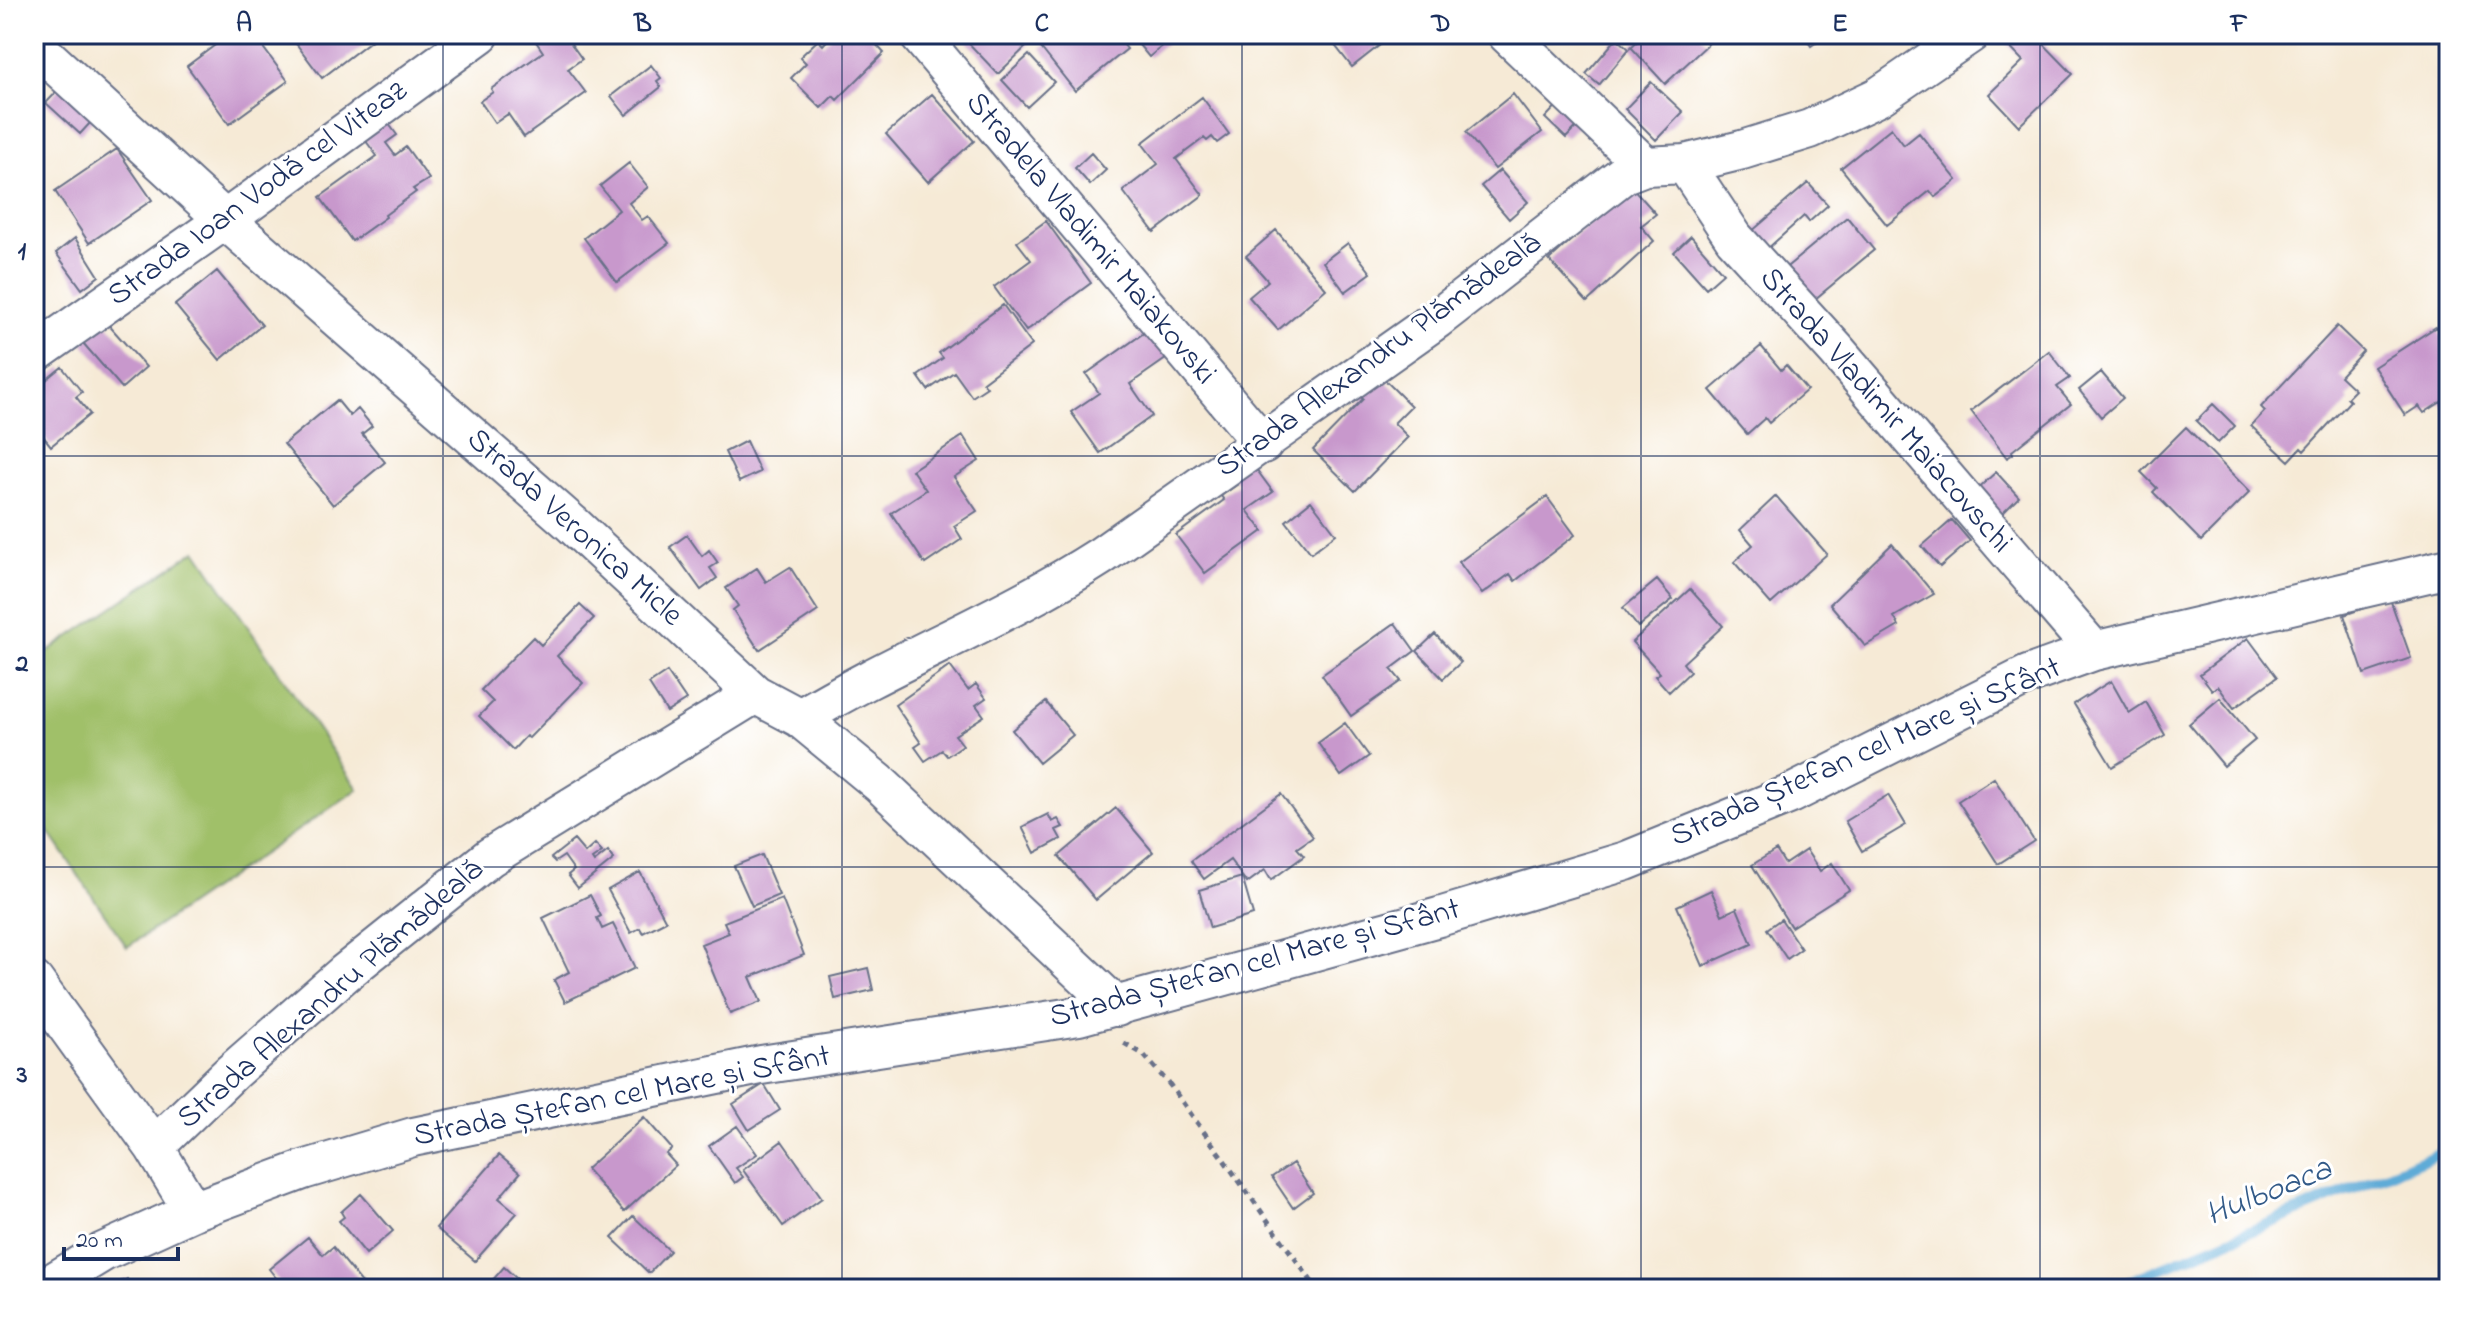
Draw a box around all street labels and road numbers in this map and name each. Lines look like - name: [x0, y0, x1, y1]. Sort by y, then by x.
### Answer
- street label: Strada Ioan Vodă cel Viteaz: [98, 69, 418, 319]
- street label: Stradela Vladimir Maiakovski: [953, 82, 1227, 396]
- street label: Strada Alexandru Plămădeală: [1206, 221, 1552, 491]
- street label: Strada Vladimir Maiacovschi: [1747, 257, 2023, 565]
- street label: Strada Veronica Micle: [455, 418, 693, 639]
- street label: Strada Ștefan cel Mare și Sfânt: [1663, 645, 2069, 861]
- street label: Strada Alexandru Plămădeală: [167, 848, 495, 1142]
- street label: Strada Ștefan cel Mare și Sfânt: [1044, 886, 1466, 1041]
- street label: Strada Ștefan cel Mare și Sfânt: [410, 1033, 835, 1160]

